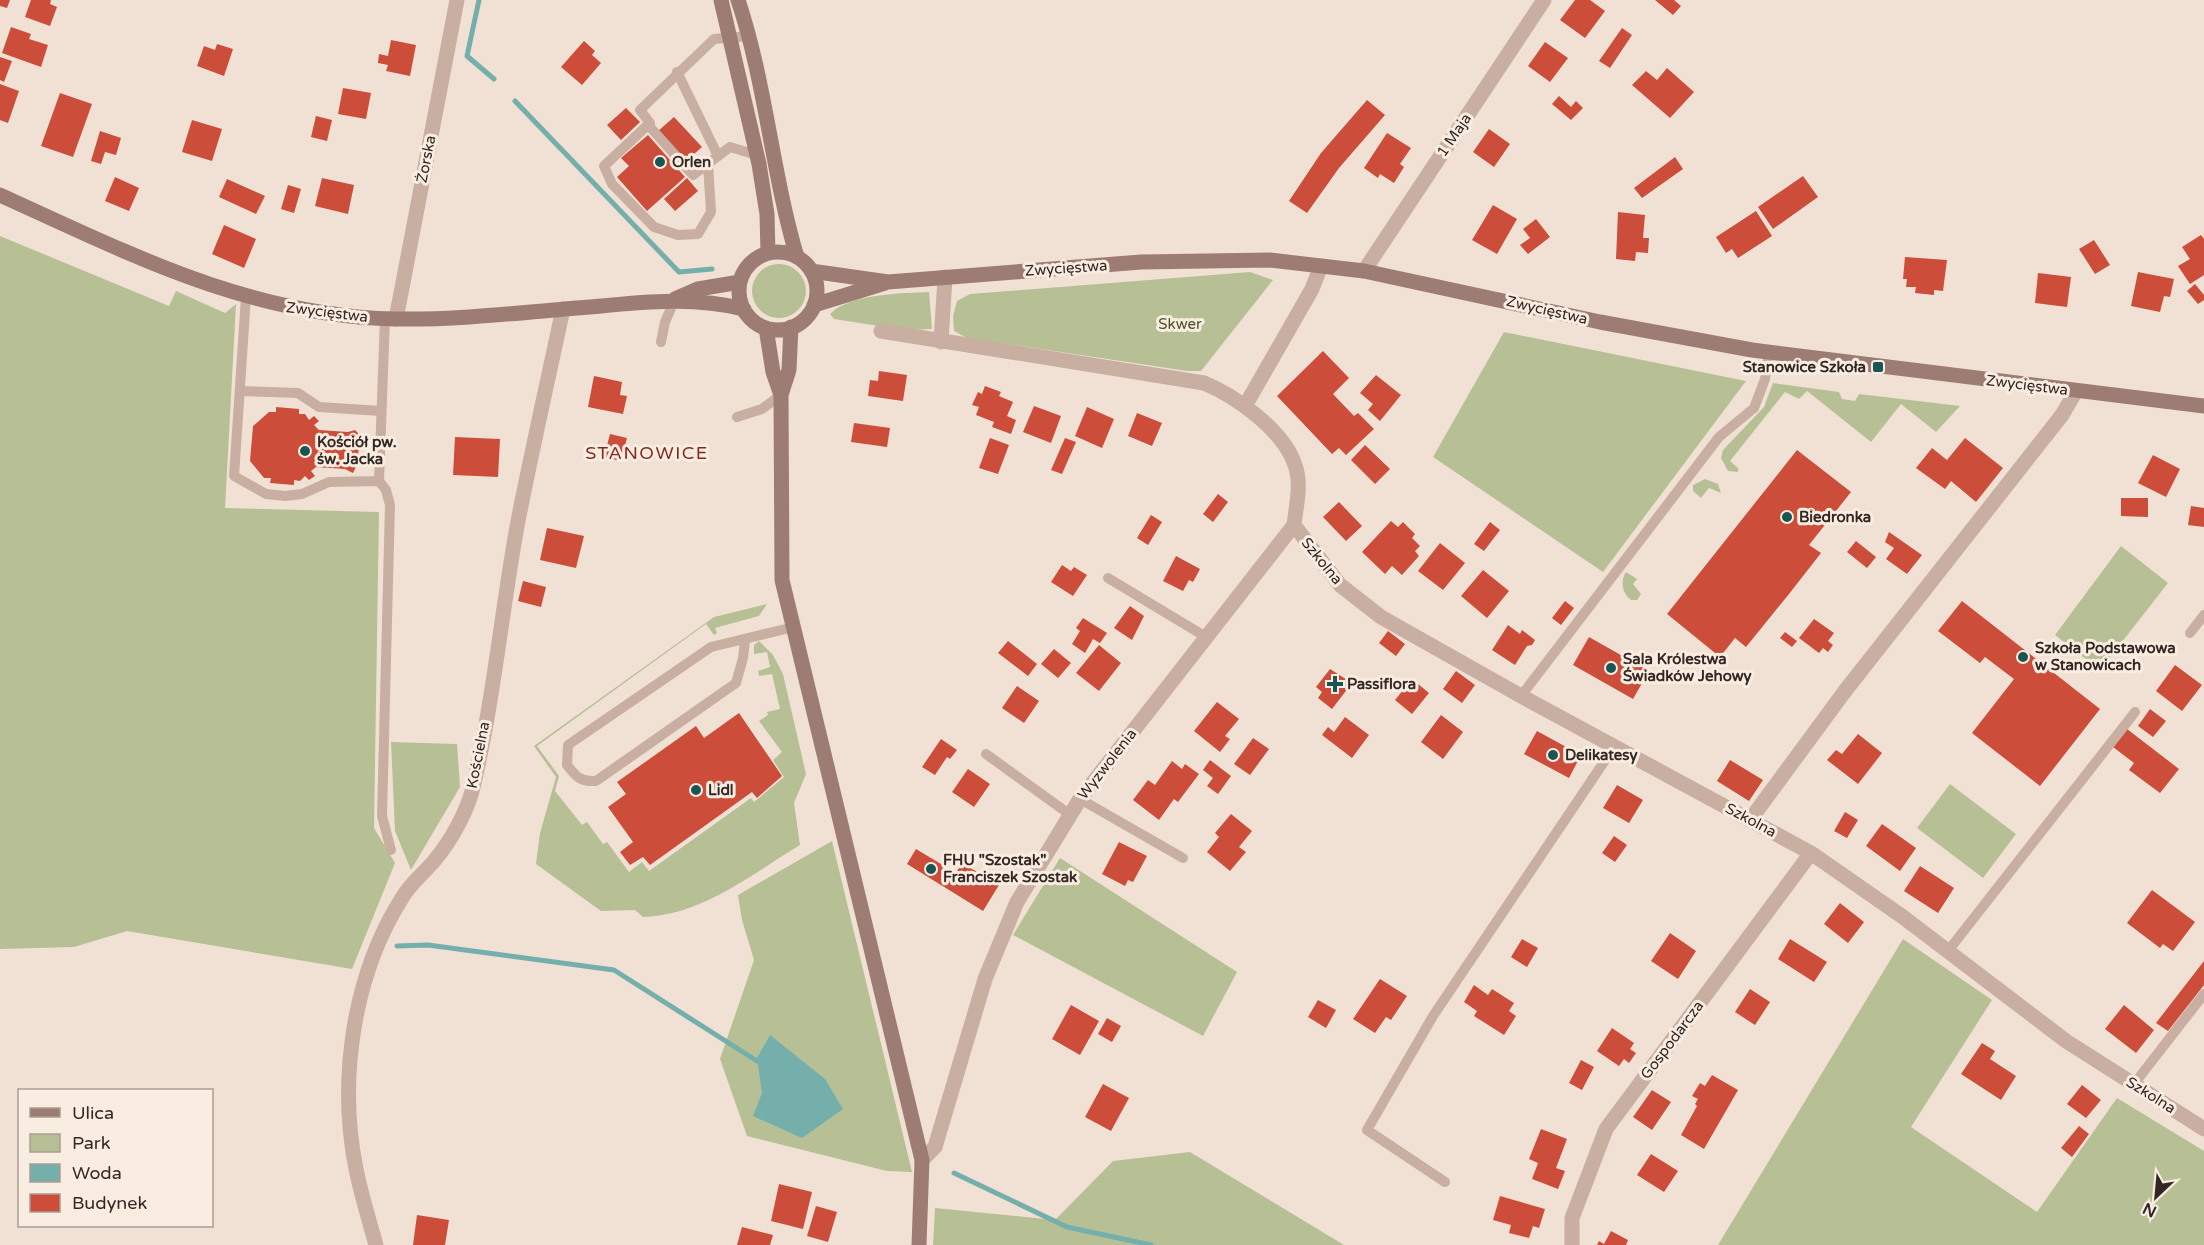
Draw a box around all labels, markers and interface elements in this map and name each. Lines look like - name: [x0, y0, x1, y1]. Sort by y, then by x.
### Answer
- street label: 1 Maja: [1433, 110, 1475, 160]
- street label: Żorska: [413, 134, 439, 184]
- place label: Orlen: [672, 153, 711, 171]
- marker: Orlen: [653, 155, 667, 169]
- street label: Zwycięstwa: [1024, 256, 1108, 280]
- street label: Zwycięstwa: [1505, 292, 1589, 328]
- street label: Zwycięstwa: [285, 298, 369, 326]
- park label: Skwer: [1158, 315, 1202, 333]
- place label: Stanowice Szkoła: [1743, 358, 1866, 376]
- marker: Stanowice Szkoła: [1871, 360, 1885, 374]
- street label: Zwycięstwa: [1985, 371, 2069, 399]
- place label: Kościół pw. św. Jacka: [317, 433, 397, 468]
- district label: STANOWICE: [585, 442, 709, 464]
- marker: Kościół pw. św. Jacka: [298, 444, 312, 458]
- place label: Biedronka: [1799, 508, 1871, 526]
- marker: Biedronka: [1780, 510, 1794, 524]
- street label: Szkolna: [1298, 534, 1346, 588]
- place label: Szkoła Podstawowa w Stanowicach: [2035, 639, 2176, 674]
- place label: Sala Królestwa Świadków Jehowy: [1623, 650, 1752, 686]
- marker: Szkoła Podstawowa w Stanowicach: [2016, 650, 2030, 664]
- marker: Sala Królestwa Świadków Jehowy: [1604, 661, 1618, 675]
- place label: Passiflora: [1347, 675, 1416, 693]
- marker: Passiflora: [1328, 677, 1342, 691]
- street label: Kościelna: [463, 720, 493, 790]
- street label: Wyzwolenia: [1074, 725, 1140, 803]
- place label: Delikatesy: [1565, 746, 1638, 765]
- marker: Delikatesy: [1546, 748, 1560, 762]
- place label: Lidl: [708, 781, 734, 799]
- marker: Lidl: [689, 783, 703, 797]
- street label: Szkolna: [1722, 799, 1780, 841]
- place label: FHU "Szostak" Franciszek Szostak: [943, 851, 1077, 886]
- marker: FHU "Szostak" Franciszek Szostak: [924, 862, 938, 876]
- street label: Gospodarcza: [1637, 997, 1707, 1083]
- street label: Szkolna: [2123, 1073, 2179, 1117]
- legend: [18, 1089, 213, 1227]
- text: Ulica: [72, 1102, 114, 1124]
- text: Park: [72, 1132, 111, 1154]
- text: Woda: [72, 1162, 122, 1184]
- north arrow: [2126, 1167, 2186, 1227]
- text: Budynek: [72, 1192, 147, 1214]
- text: N: [2140, 1198, 2160, 1221]

